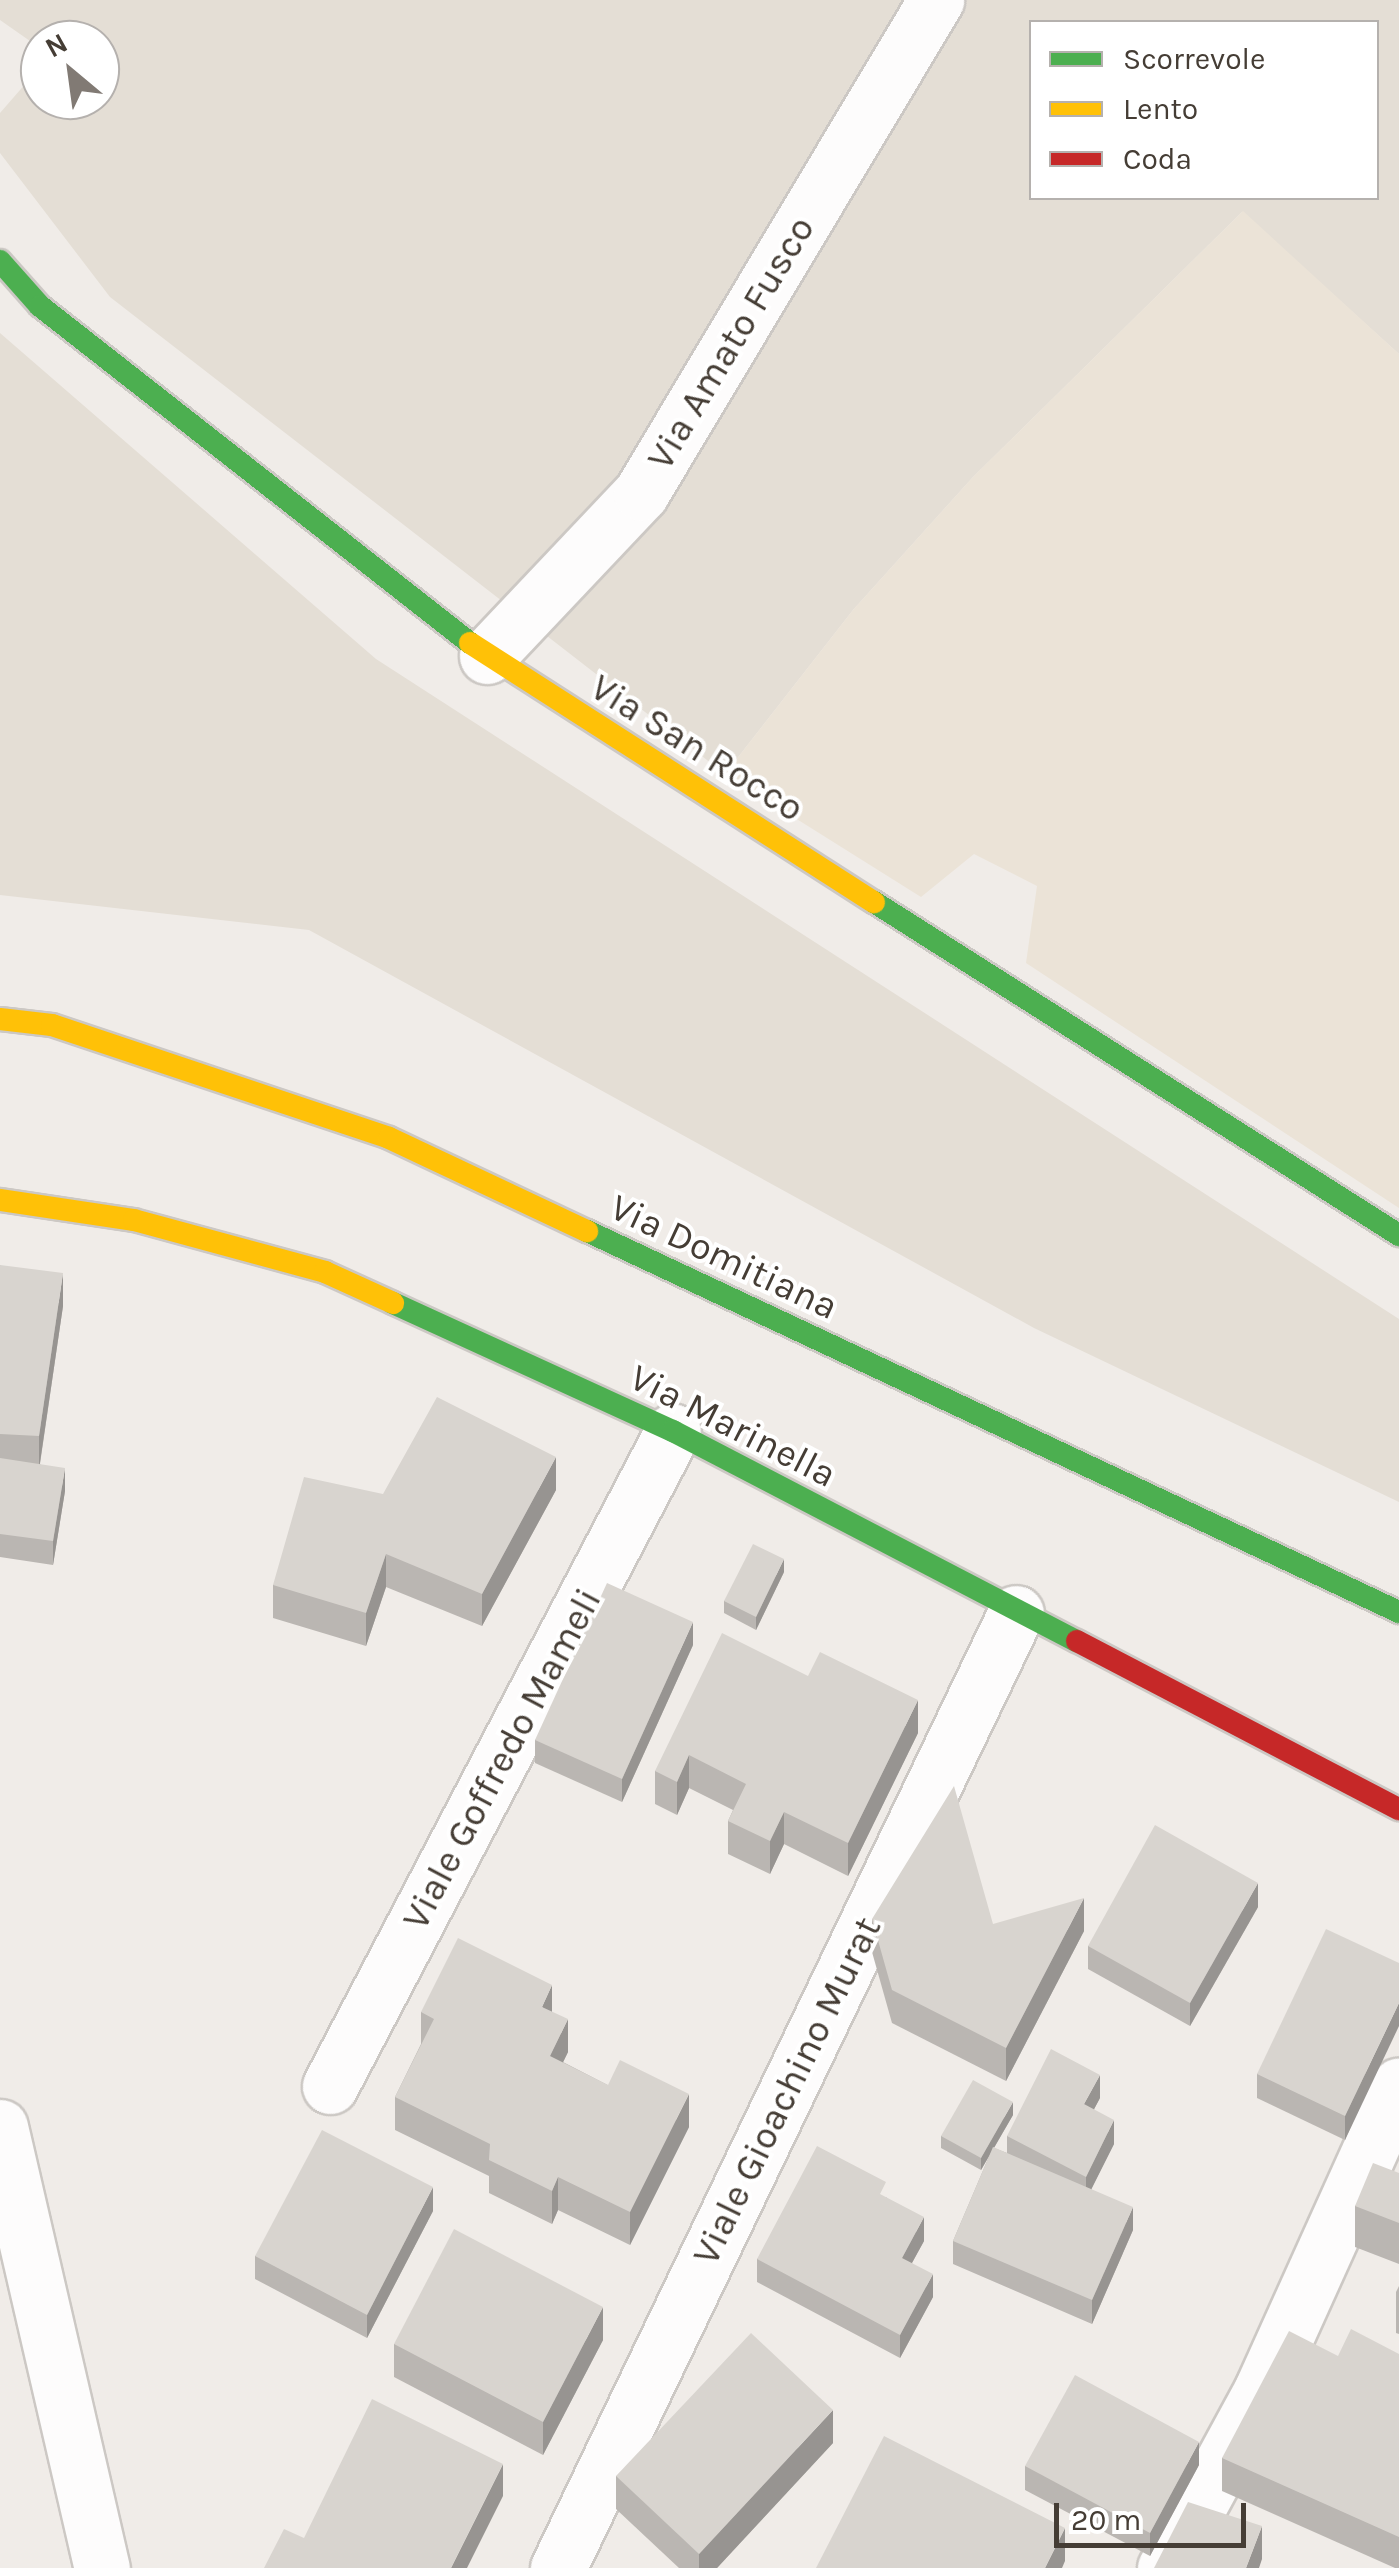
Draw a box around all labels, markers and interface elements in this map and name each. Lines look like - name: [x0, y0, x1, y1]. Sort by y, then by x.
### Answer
- north arrow: [20, 20, 120, 120]
- legend: [1029, 20, 1379, 200]
- text: N: [39, 26, 73, 64]
- text: Scorrevole: [1123, 41, 1265, 77]
- text: Lento: [1123, 91, 1198, 127]
- text: Coda: [1123, 141, 1192, 177]
- street label: Via Amato Fusco: [637, 208, 825, 478]
- street label: Via San Rocco: [582, 664, 812, 832]
- street label: Via Domitiana: [603, 1184, 845, 1330]
- street label: Via Marinella: [622, 1355, 844, 1497]
- street label: Viale Goffredo Mameli: [393, 1581, 611, 1937]
- street label: Viale Gioachino Murat: [683, 1910, 891, 2272]
- scale bar: [1059, 2483, 1252, 2545]
- text: 20 m: [1071, 2502, 1141, 2538]

